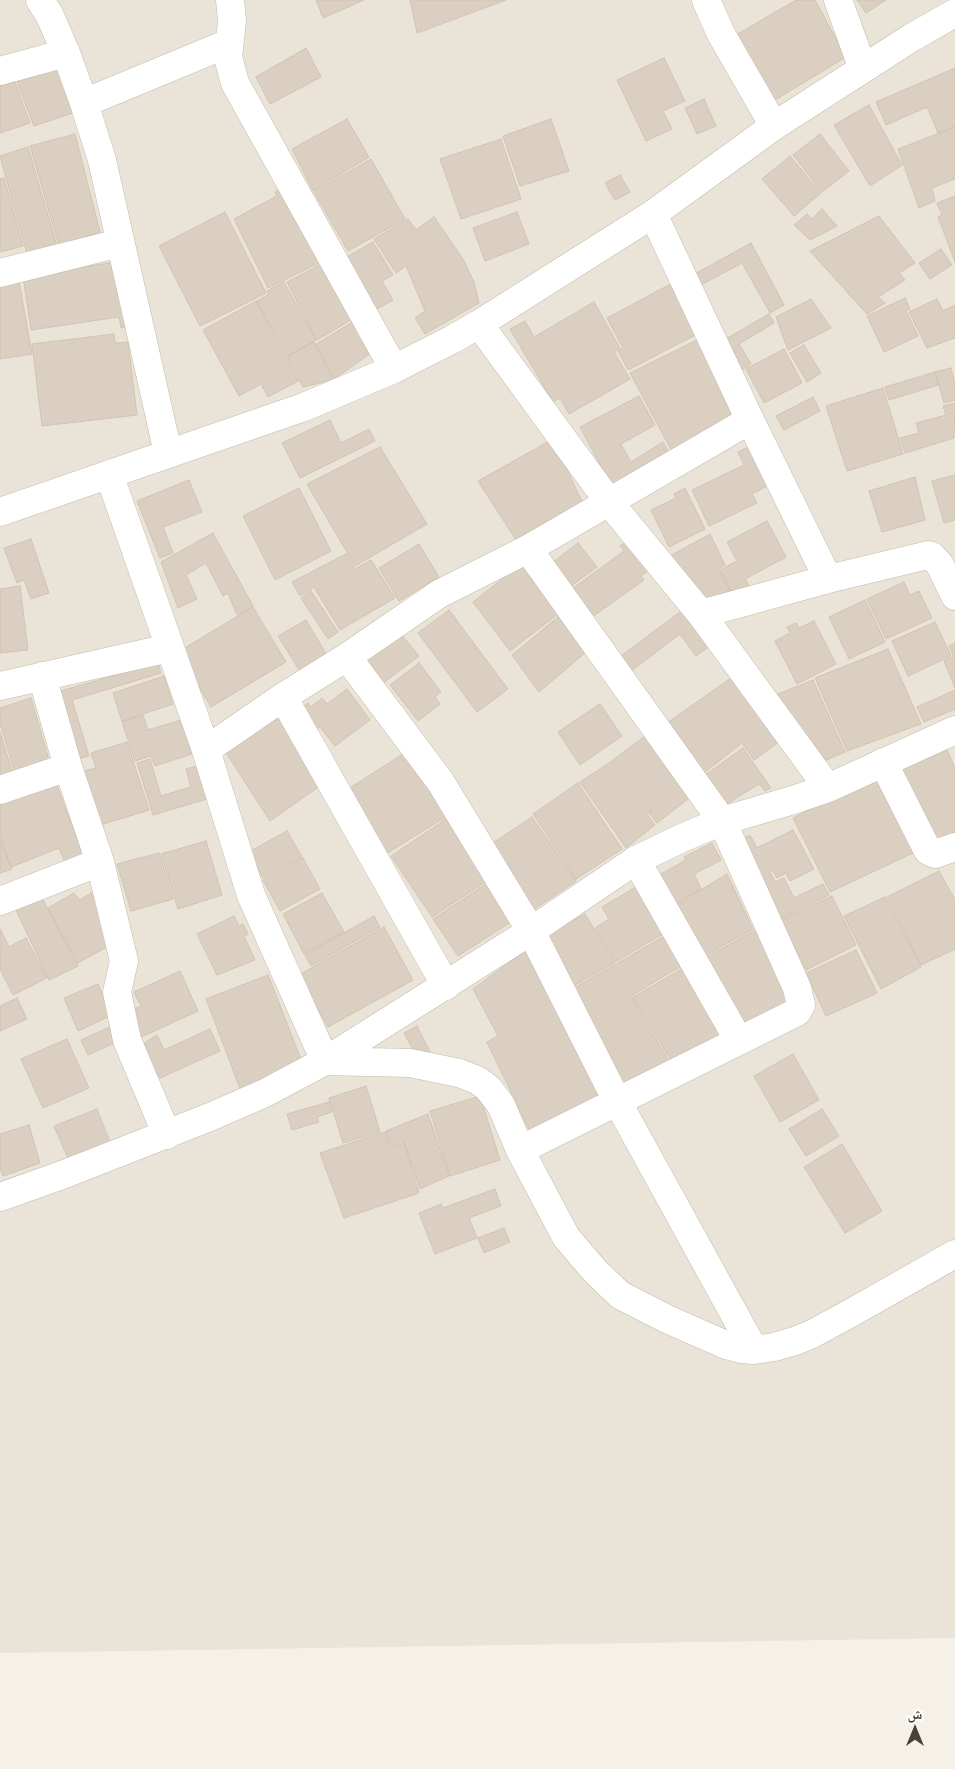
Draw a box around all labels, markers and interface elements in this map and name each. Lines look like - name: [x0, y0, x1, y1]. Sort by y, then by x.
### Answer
- north arrow: [890, 1704, 940, 1754]
- text: ش: [908, 1705, 922, 1723]

